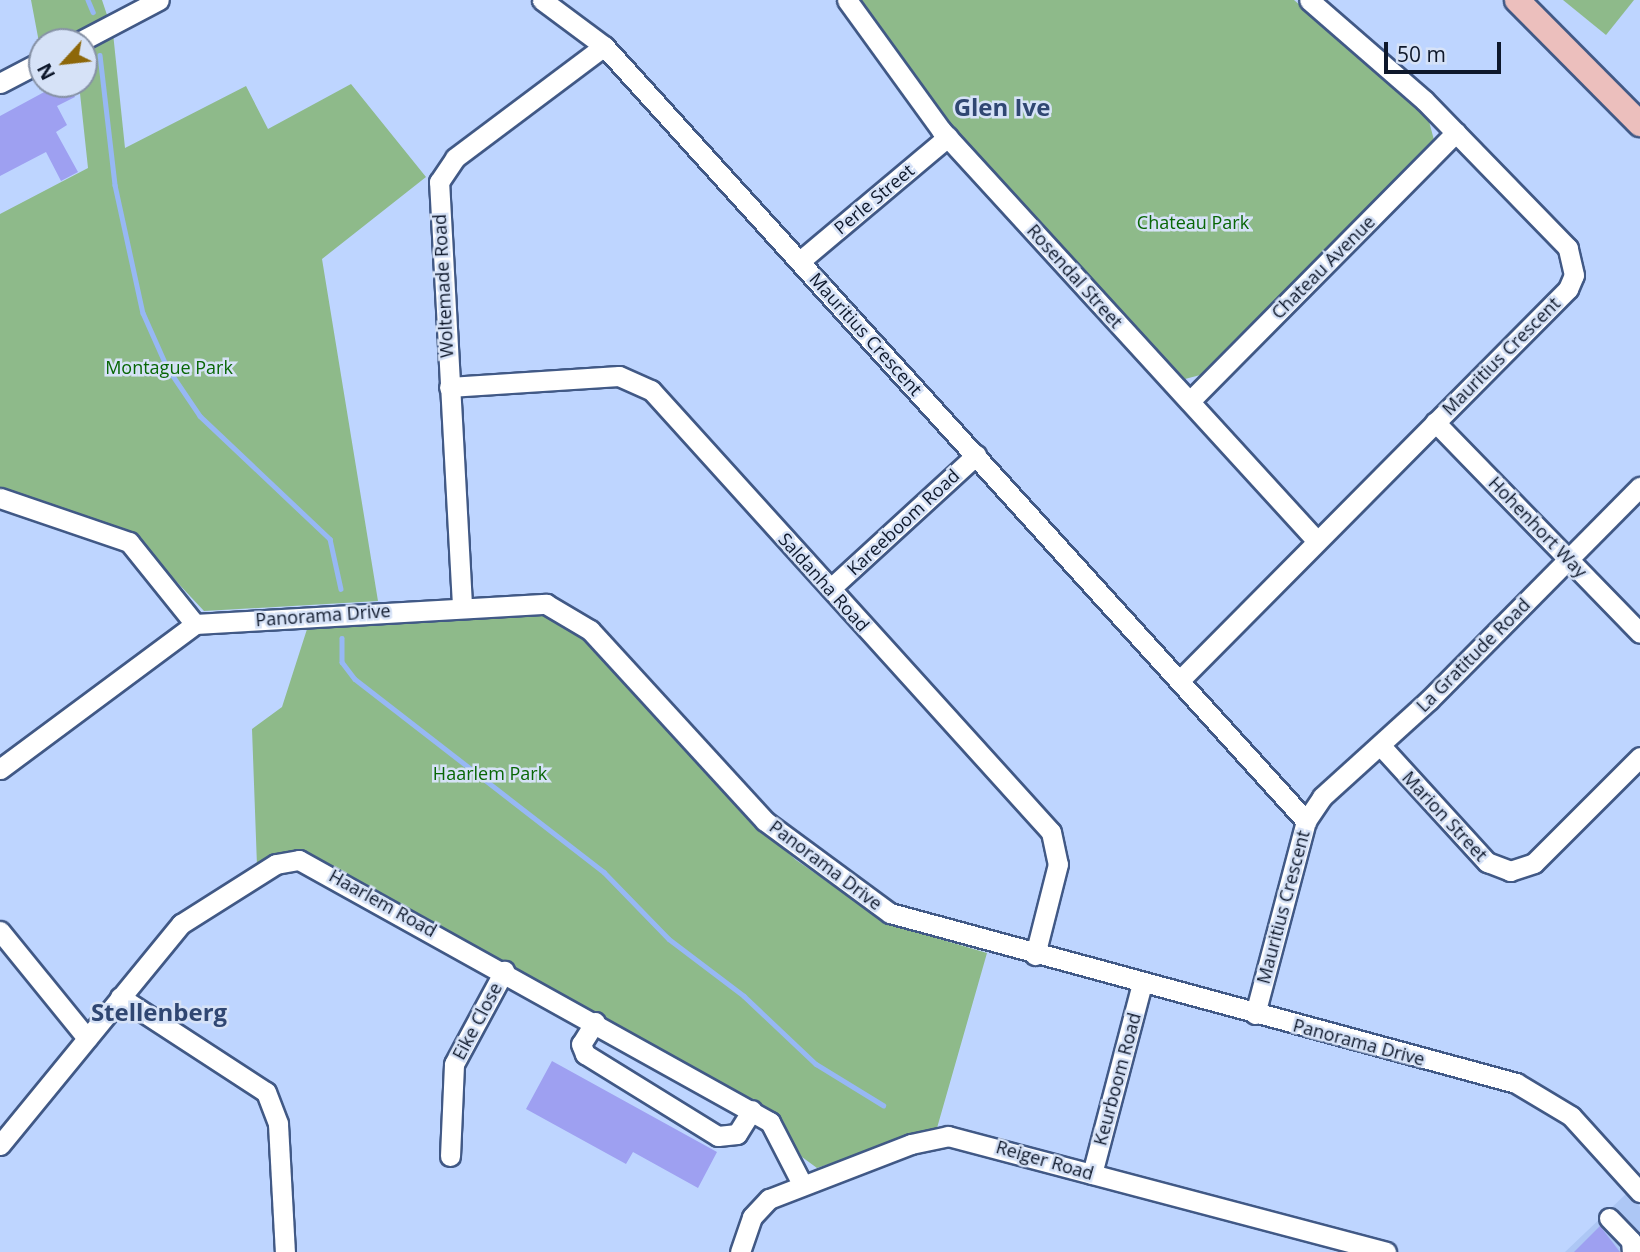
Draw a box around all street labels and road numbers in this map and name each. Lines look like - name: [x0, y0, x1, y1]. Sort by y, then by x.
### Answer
- street label: Perle Street: [830, 159, 918, 239]
- street label: Chateau Avenue: [1267, 211, 1379, 323]
- street label: Woltemade Road: [428, 214, 458, 358]
- street label: Rosendal Street: [1023, 220, 1127, 332]
- street label: Mauritius Crescent: [805, 268, 927, 400]
- street label: Mauritius Crescent: [1438, 293, 1564, 419]
- street label: Kareeboom Road: [842, 464, 964, 580]
- street label: Hohenhort Way: [1484, 472, 1592, 582]
- street label: Saldanha Road: [774, 528, 874, 636]
- street label: La Gratitude Road: [1412, 594, 1534, 716]
- street label: Panorama Drive: [255, 600, 391, 630]
- street label: Marion Street: [1398, 767, 1492, 865]
- street label: Panorama Drive: [765, 816, 887, 914]
- street label: Mauritius Crescent: [1252, 828, 1314, 986]
- street label: Haarlem Road: [325, 865, 441, 941]
- street label: Eike Close: [448, 979, 506, 1063]
- street label: Keurboom Road: [1089, 1010, 1145, 1148]
- street label: Panorama Drive: [1291, 1014, 1427, 1070]
- street label: Reiger Road: [994, 1136, 1096, 1184]

